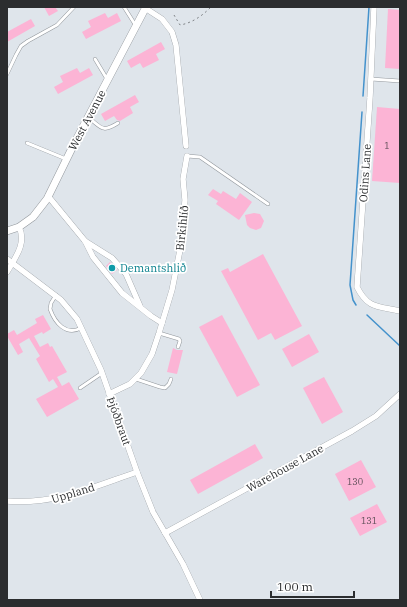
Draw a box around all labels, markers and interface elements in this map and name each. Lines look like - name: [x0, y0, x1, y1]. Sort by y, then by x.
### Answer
- street label: West Avenue: [65, 87, 109, 153]
- house number: 1: [384, 140, 390, 151]
- street label: Odins Lane: [356, 143, 374, 203]
- street label: Birkihlíð: [173, 205, 191, 251]
- place label: Demantshlið: [120, 261, 186, 275]
- marker: Demantshlið: [107, 263, 117, 273]
- street label: Þjóðbraut: [104, 395, 134, 447]
- street label: Warehouse Lane: [244, 441, 326, 495]
- house number: 130: [347, 476, 363, 487]
- street label: Uppland: [50, 480, 97, 506]
- house number: 131: [361, 515, 377, 526]
- scale bar: [271, 573, 354, 599]
- text: 100 m: [277, 579, 313, 594]

